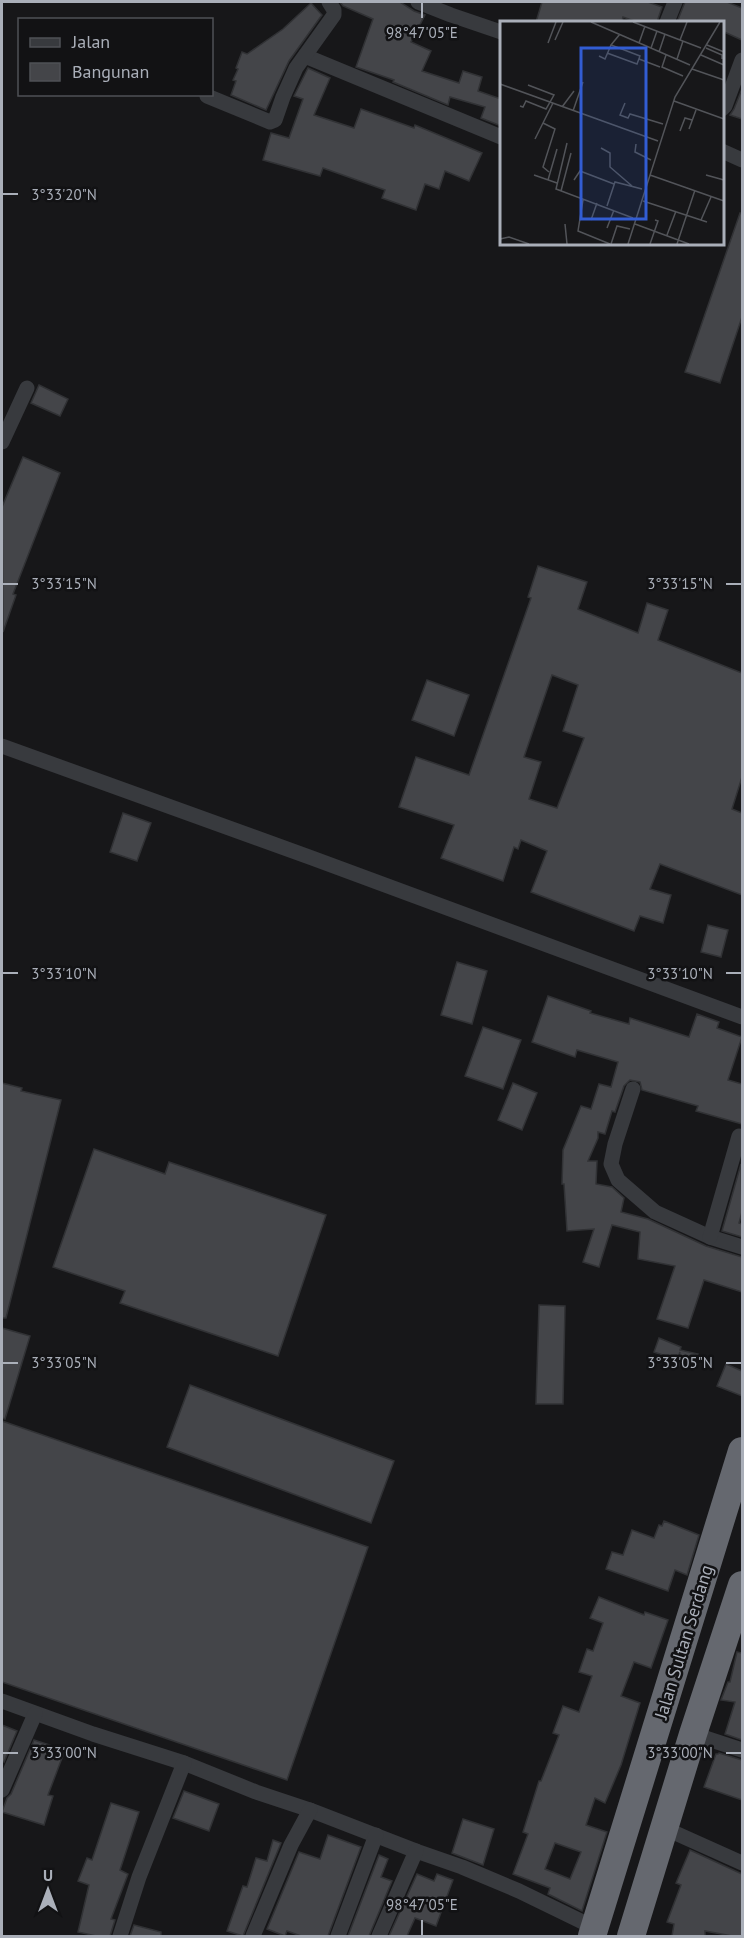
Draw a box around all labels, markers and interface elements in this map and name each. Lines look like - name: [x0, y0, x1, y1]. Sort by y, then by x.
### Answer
- legend: [18, 18, 213, 96]
- inset map: [500, 21, 723, 244]
- text: 98°47'05"E: [386, 23, 458, 42]
- text: Jalan: [71, 30, 110, 53]
- text: Bangunan: [72, 60, 149, 83]
- text: 3°33'20"N: [31, 185, 97, 204]
- text: 3°33'15"N: [31, 574, 97, 593]
- text: 3°33'15"N: [647, 574, 713, 593]
- text: 3°33'10"N: [31, 964, 97, 983]
- text: 3°33'10"N: [647, 964, 713, 983]
- text: 3°33'05"N: [31, 1353, 97, 1372]
- text: 3°33'05"N: [647, 1353, 713, 1372]
- street label: Jalan Sultan Serdang: [649, 1562, 718, 1723]
- text: 3°33'00"N: [31, 1743, 97, 1762]
- text: 3°33'00"N: [647, 1743, 713, 1762]
- north arrow: [18, 1860, 78, 1920]
- text: U: [43, 1865, 53, 1885]
- text: 98°47'05"E: [386, 1895, 458, 1914]

